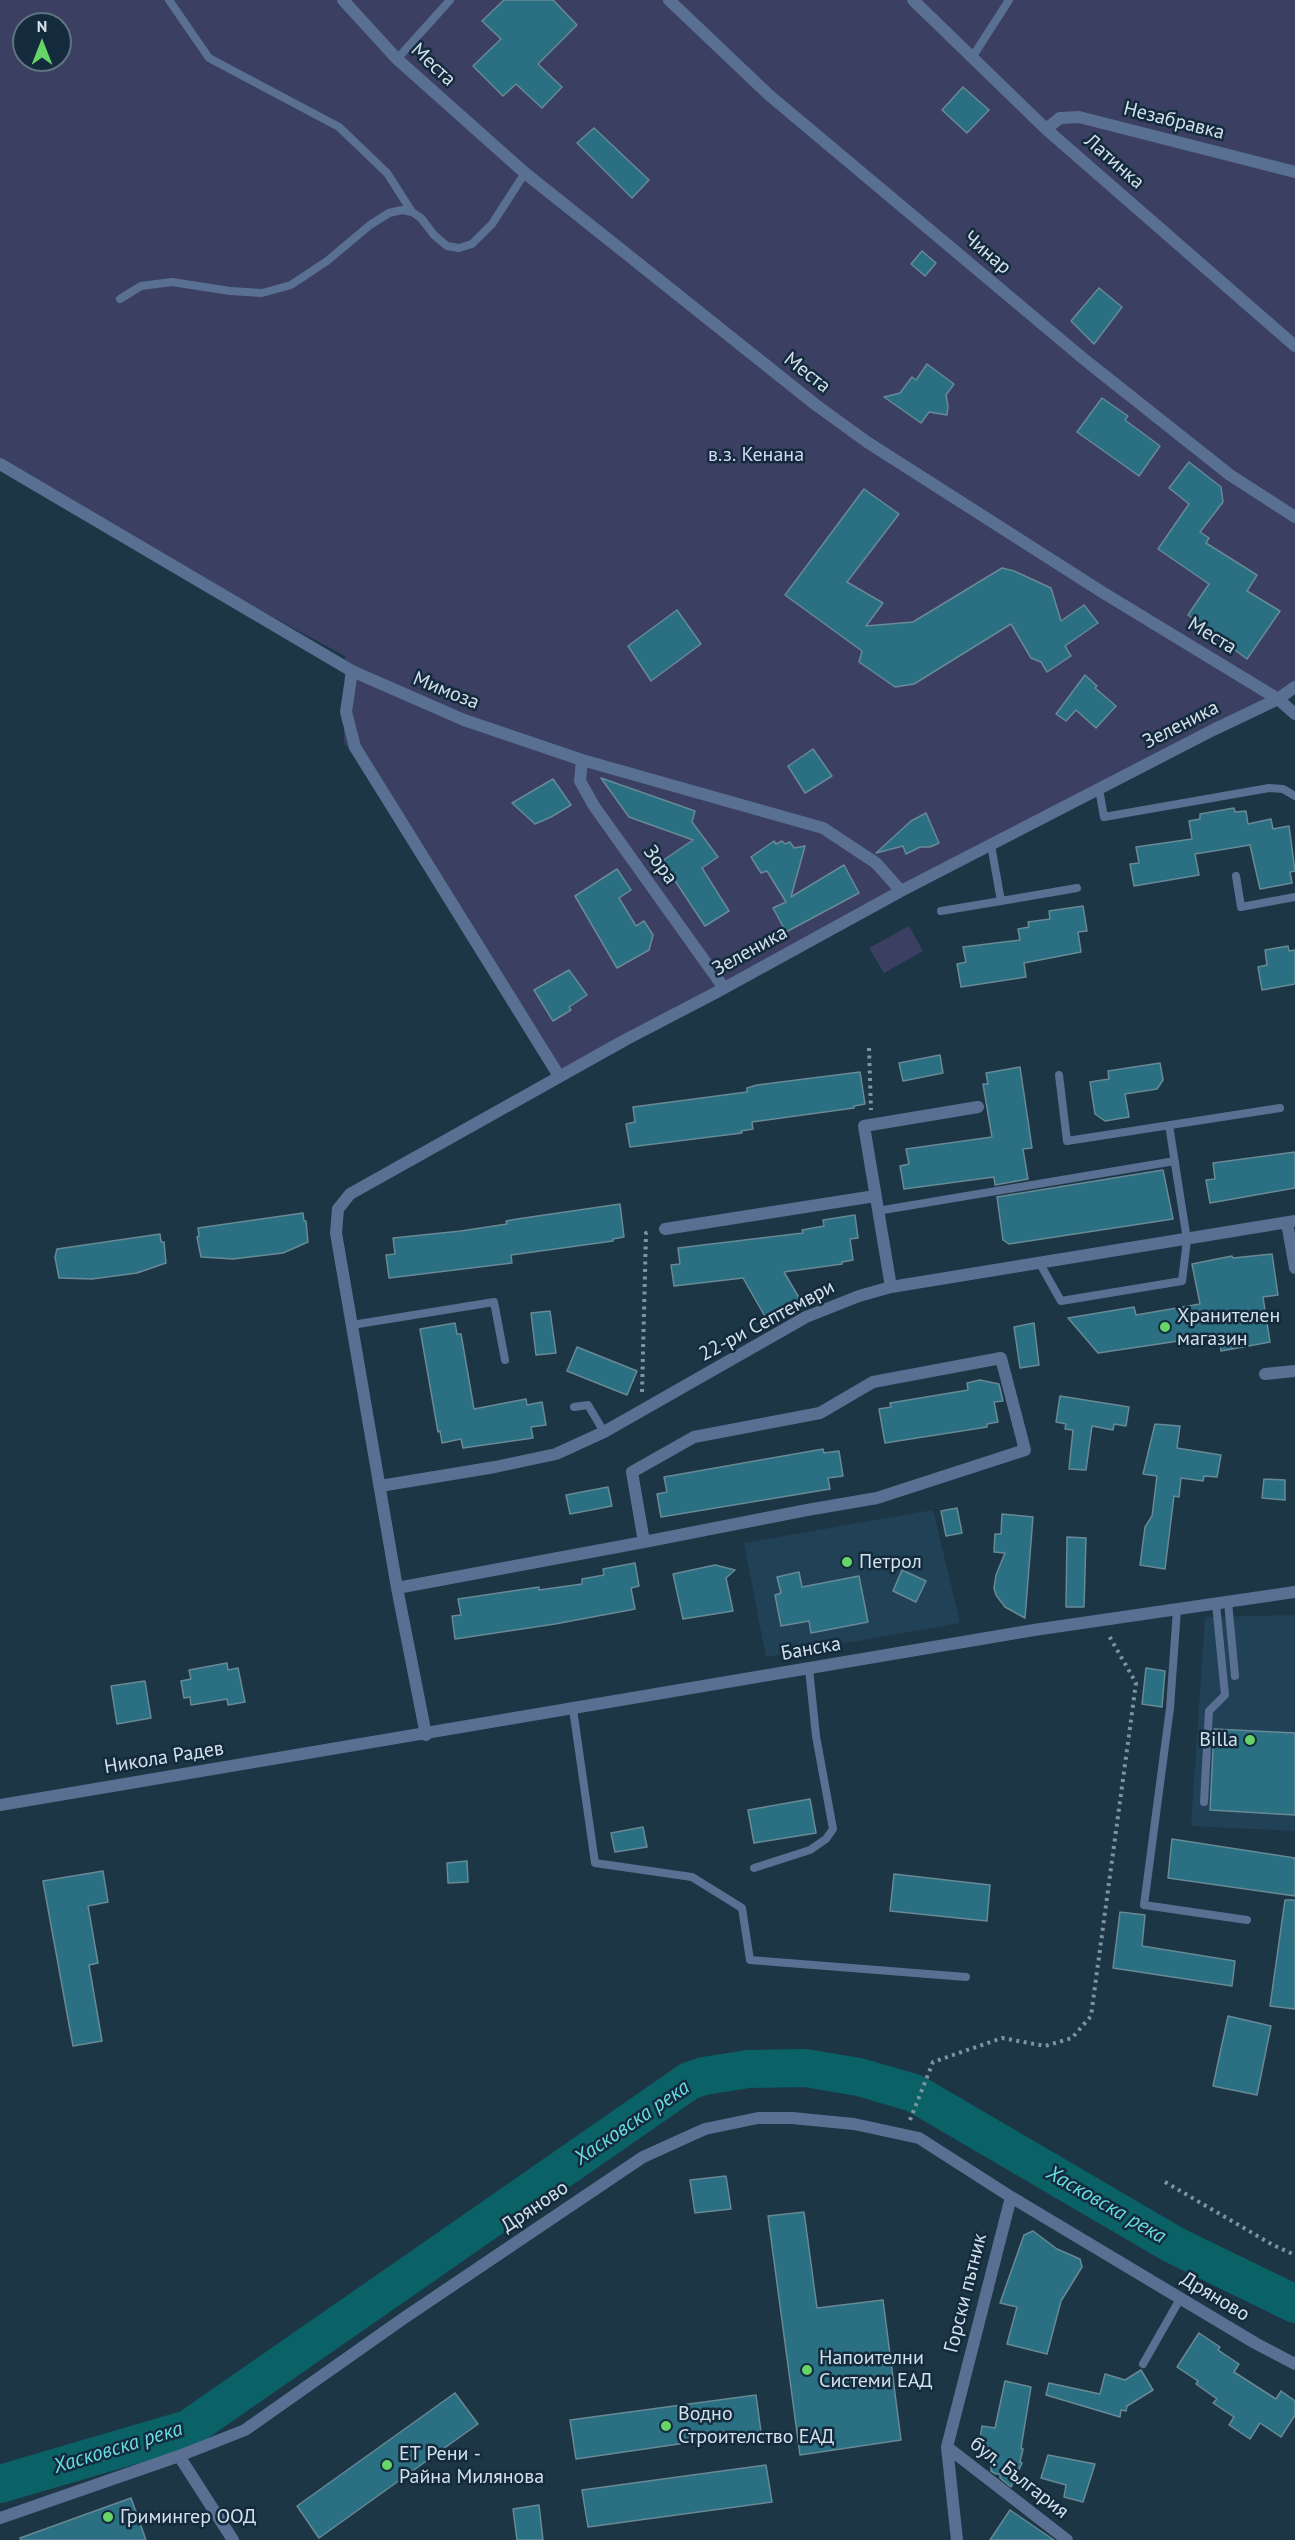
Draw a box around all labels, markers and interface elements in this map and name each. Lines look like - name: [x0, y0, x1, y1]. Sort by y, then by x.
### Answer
- north arrow: [12, 12, 72, 72]
- text: N: [37, 16, 47, 36]
- street label: Места: [406, 38, 460, 92]
- street label: Незабравка: [1121, 97, 1227, 145]
- street label: Латинка: [1079, 129, 1149, 195]
- street label: Чинар: [958, 226, 1016, 280]
- street label: Места: [779, 347, 835, 399]
- park label: в.з. Кенана: [708, 443, 804, 467]
- street label: Места: [1183, 612, 1241, 660]
- street label: Мимоза: [409, 667, 483, 715]
- street label: Зеленика: [1139, 696, 1223, 754]
- street label: Зора: [638, 841, 682, 889]
- street label: Зеленика: [708, 921, 792, 981]
- street label: 22-ри Септември: [695, 1275, 839, 1367]
- place label: Хранителен магазин: [1177, 1304, 1280, 1351]
- marker: Хранителен магазин: [1158, 1320, 1172, 1334]
- place label: Петрол: [859, 1550, 922, 1574]
- marker: Петрол: [840, 1555, 854, 1569]
- street label: Банска: [779, 1632, 843, 1666]
- place label: Billa: [1199, 1728, 1238, 1752]
- marker: Billa: [1243, 1733, 1257, 1747]
- street label: Никола Радев: [102, 1737, 226, 1779]
- water label: Хасковска река: [569, 2075, 695, 2171]
- water label: Хасковска река: [1042, 2161, 1170, 2249]
- street label: Дряново: [497, 2176, 573, 2238]
- street label: Горски пътник: [940, 2231, 992, 2355]
- street label: Дряново: [1176, 2267, 1254, 2327]
- place label: Напоителни Системи ЕАД: [819, 2346, 933, 2393]
- marker: Напоителни Системи ЕАД: [800, 2363, 814, 2377]
- place label: Водно Строителство ЕАД: [678, 2402, 834, 2449]
- water label: Хасковска река: [50, 2416, 186, 2480]
- marker: Водно Строителство ЕАД: [659, 2419, 673, 2433]
- street label: бул. България: [965, 2432, 1073, 2524]
- place label: ЕТ Рени - Райна Милянова: [399, 2442, 544, 2489]
- marker: ЕТ Рени - Райна Милянова: [380, 2458, 394, 2472]
- place label: Гримингер ООД: [120, 2505, 256, 2529]
- marker: Гримингер ООД: [101, 2510, 115, 2524]

